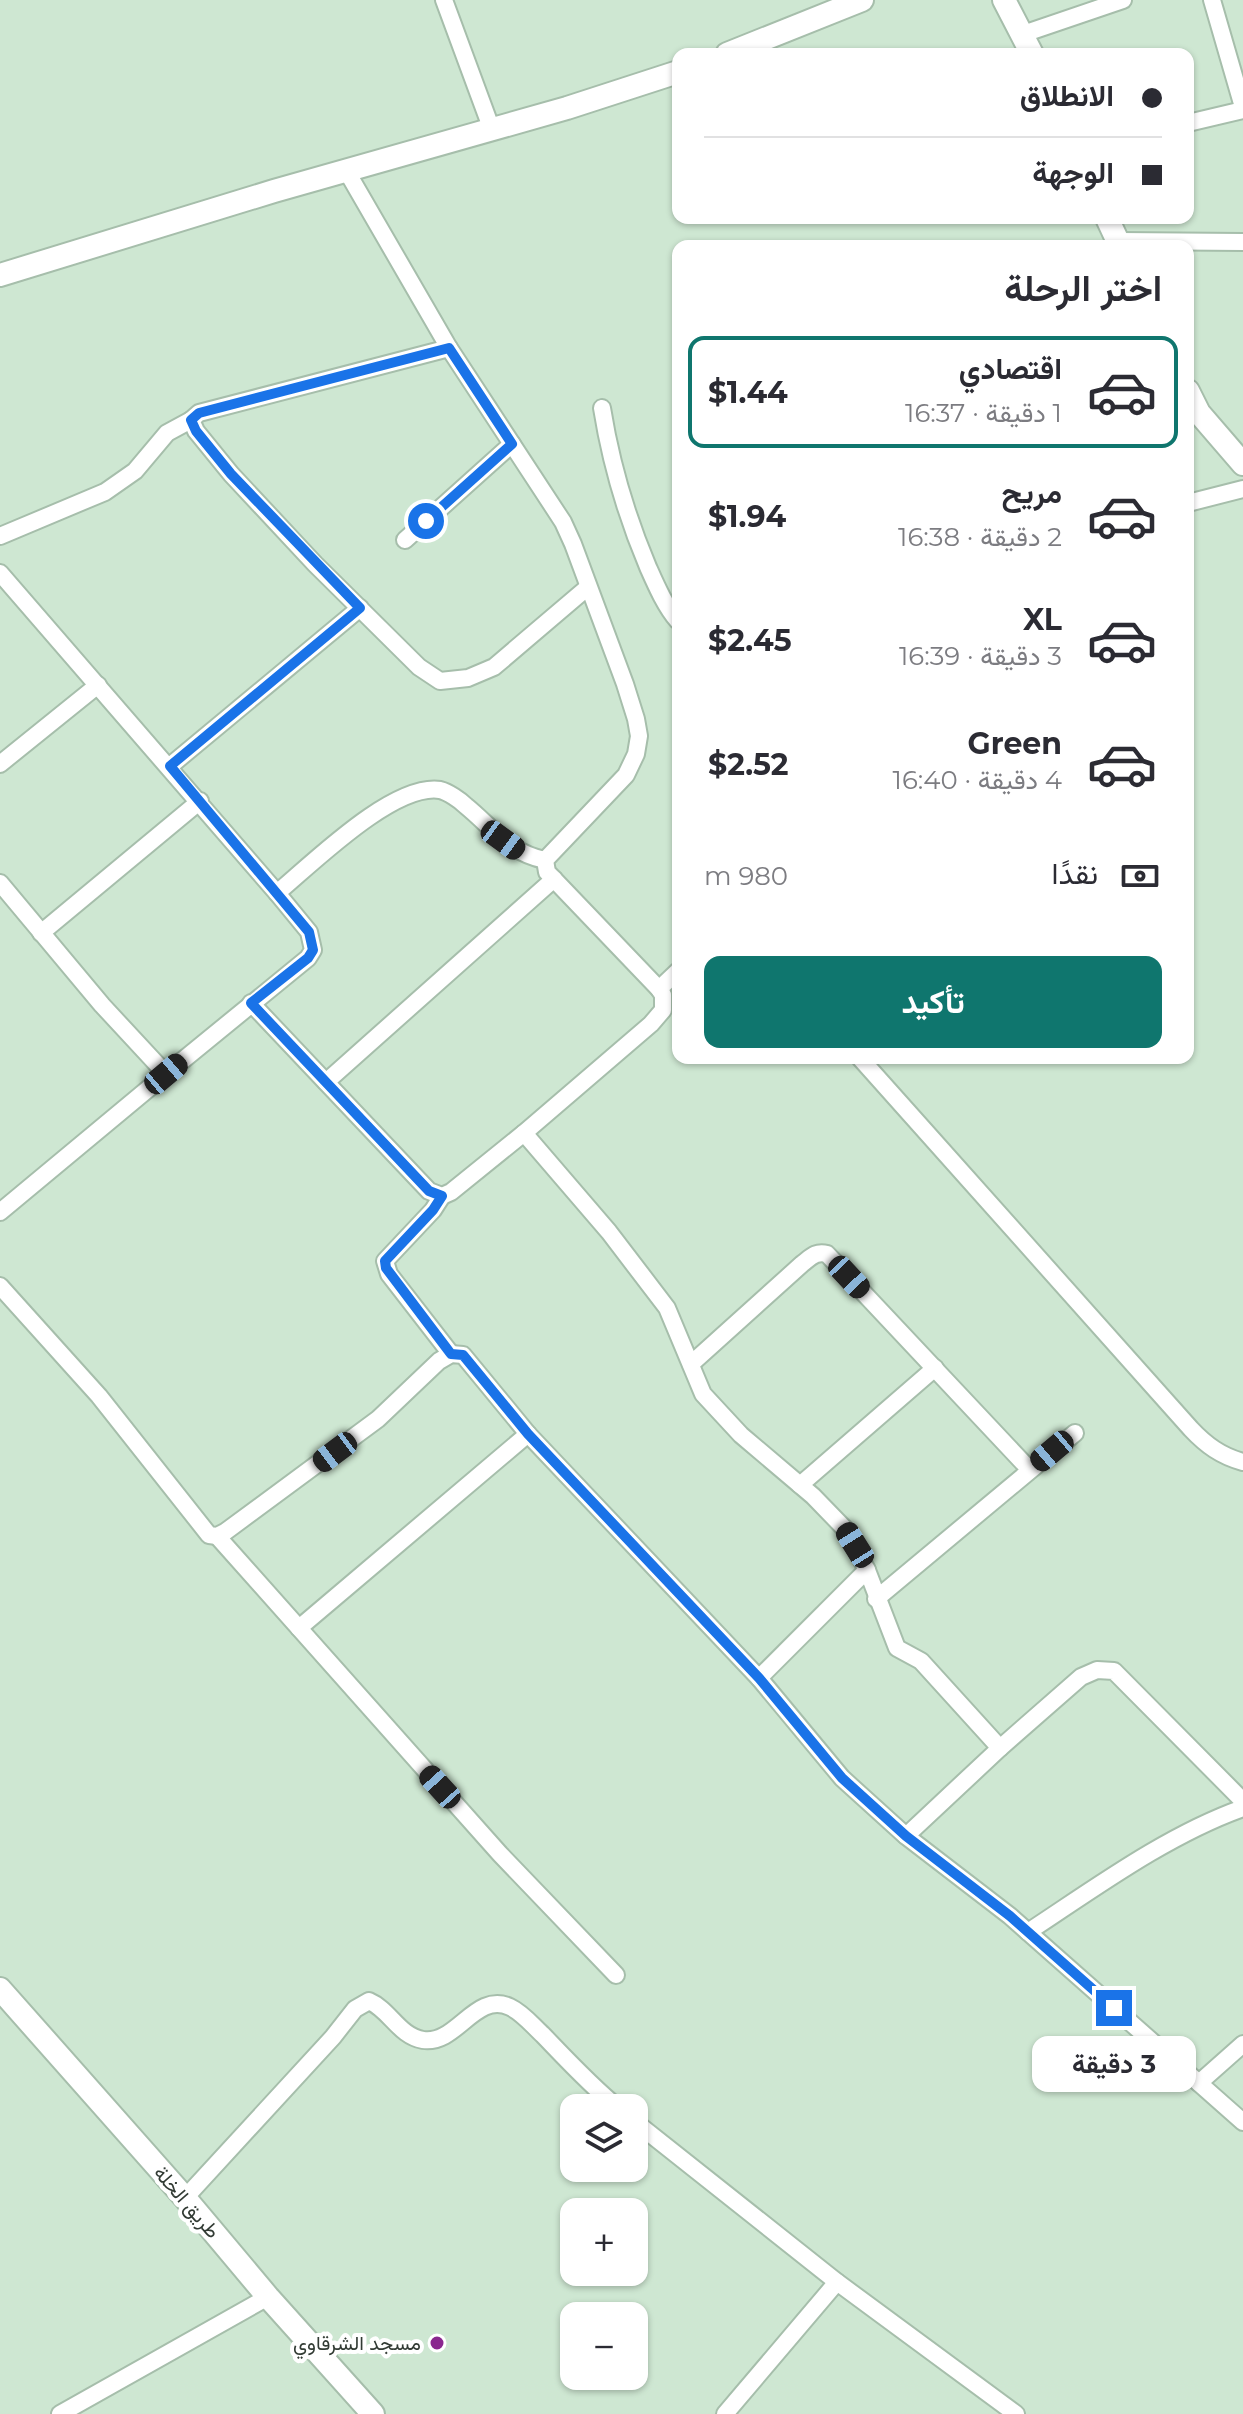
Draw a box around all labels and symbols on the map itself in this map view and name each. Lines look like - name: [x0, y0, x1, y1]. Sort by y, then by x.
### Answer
- route start: [408, 503, 444, 539]
- car: [477, 816, 529, 864]
- car: [140, 1049, 192, 1099]
- car: [824, 1251, 874, 1303]
- car: [1026, 1426, 1078, 1476]
- car: [309, 1428, 361, 1476]
- car: [832, 1518, 878, 1572]
- car: [415, 1761, 465, 1813]
- route end: [1096, 1990, 1132, 2026]
- callout: 3 دقيقة: [1032, 2036, 1196, 2092]
- street label: طريق الخلة: [148, 2161, 225, 2244]
- place label: مسجد الشرقاوي: [293, 2331, 421, 2360]
- marker: مسجد الشرقاوي: [428, 2334, 446, 2352]

